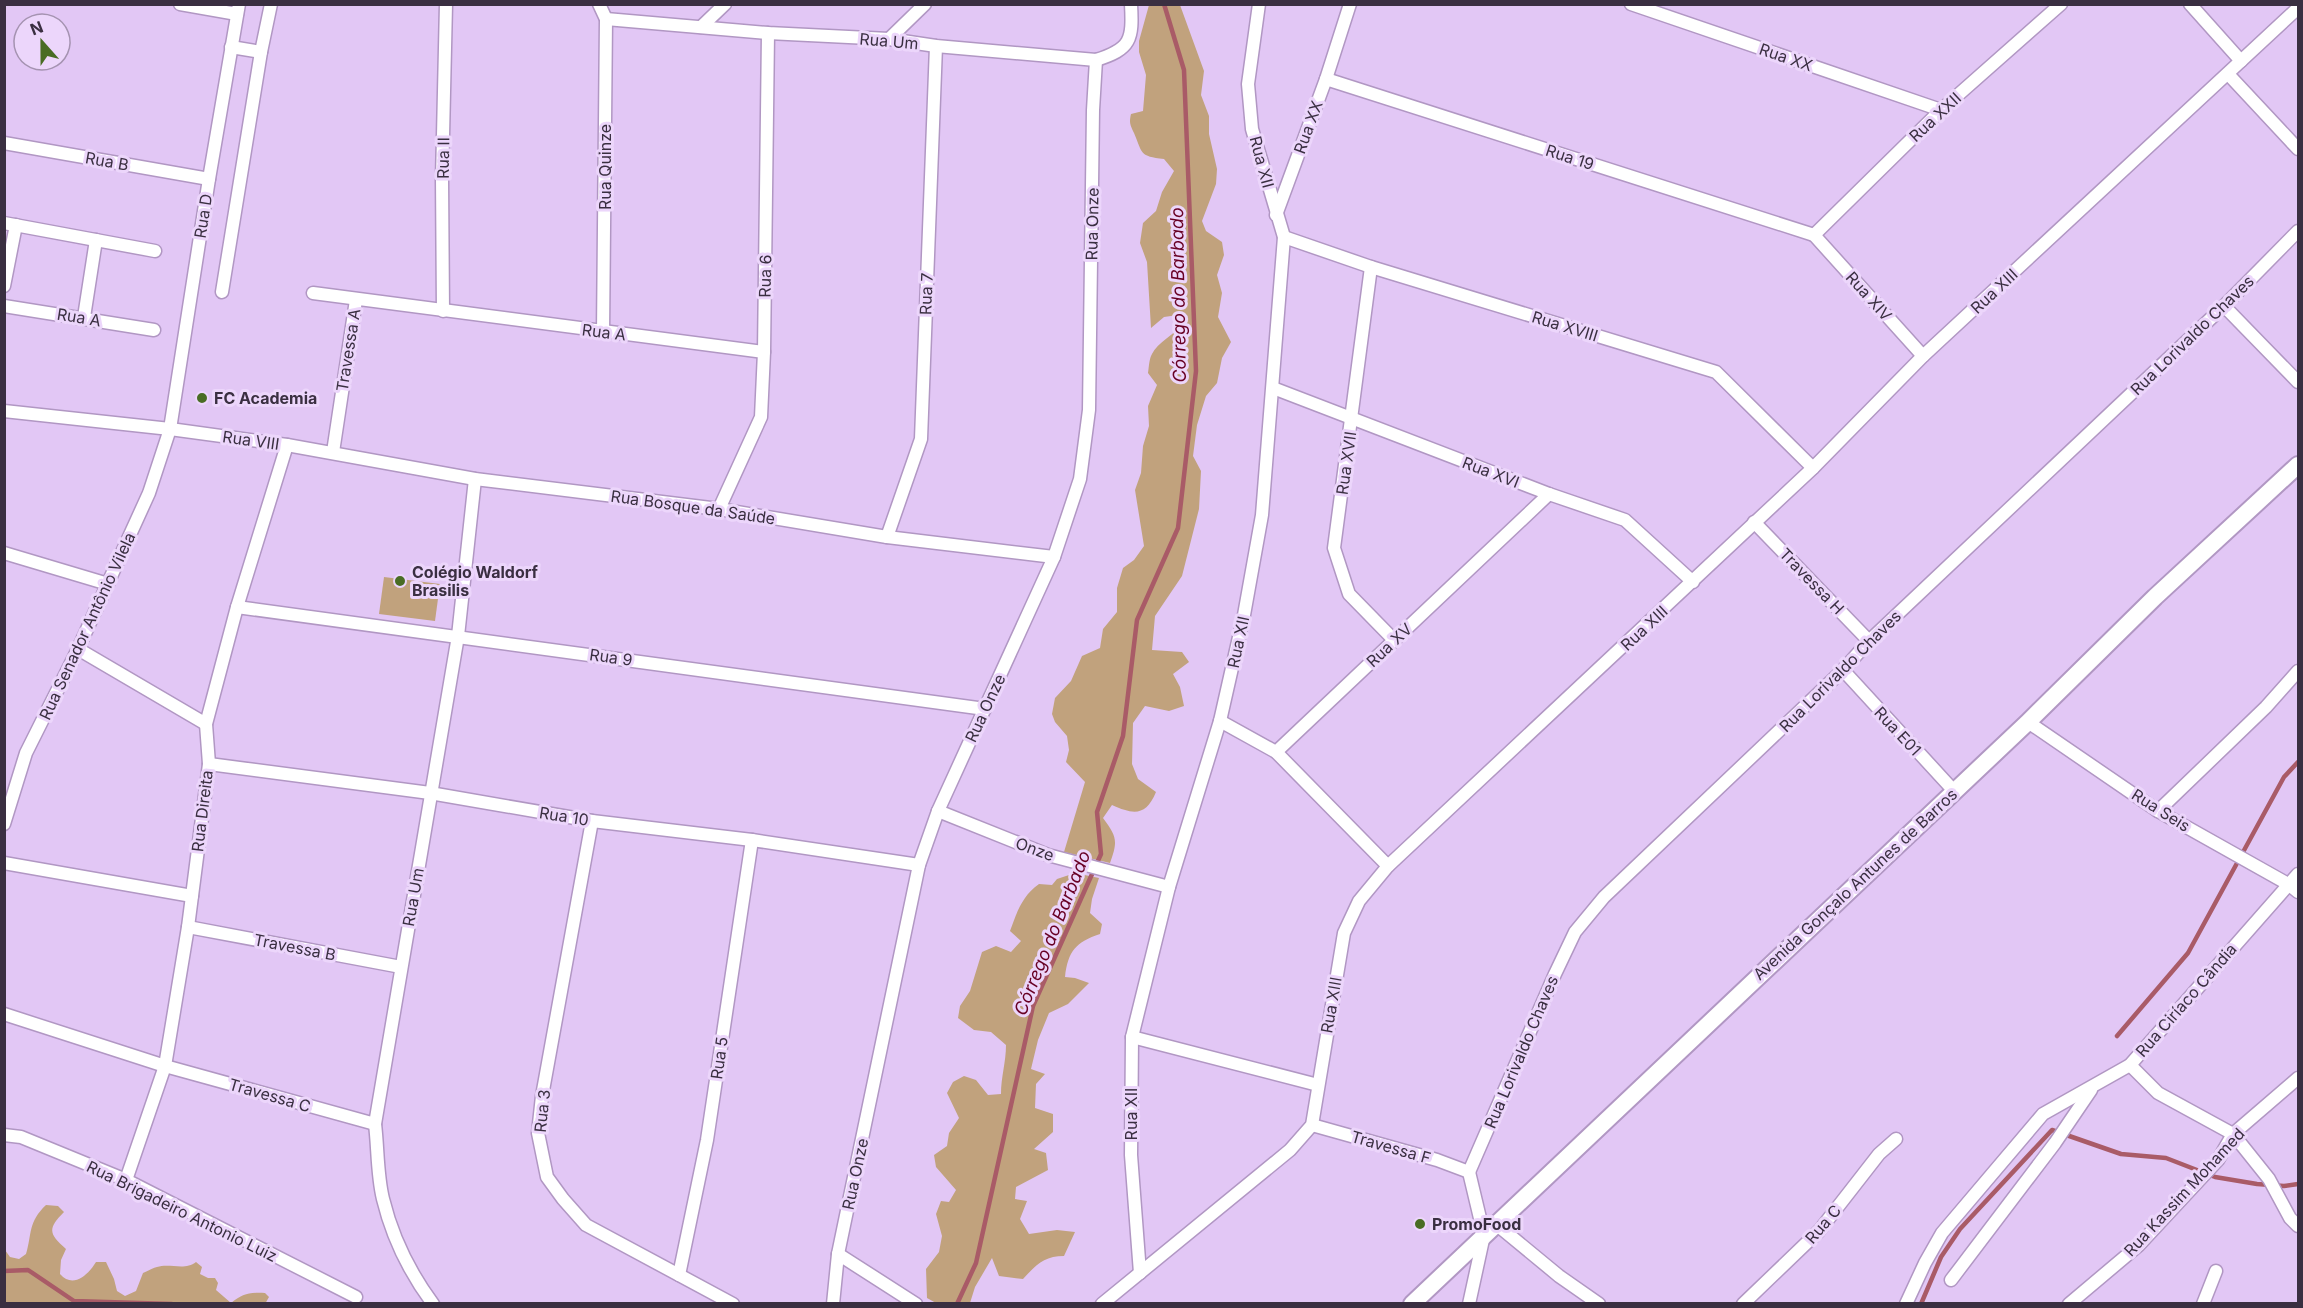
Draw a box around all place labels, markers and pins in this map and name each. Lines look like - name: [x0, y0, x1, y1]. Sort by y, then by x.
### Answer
- place label: FC Academia: [214, 388, 317, 408]
- marker: FC Academia: [195, 391, 209, 405]
- place label: Colégio Waldorf Brasilis: [412, 562, 539, 600]
- marker: Colégio Waldorf Brasilis: [393, 574, 407, 588]
- place label: PromoFood: [1432, 1214, 1521, 1234]
- marker: PromoFood: [1413, 1217, 1427, 1231]

